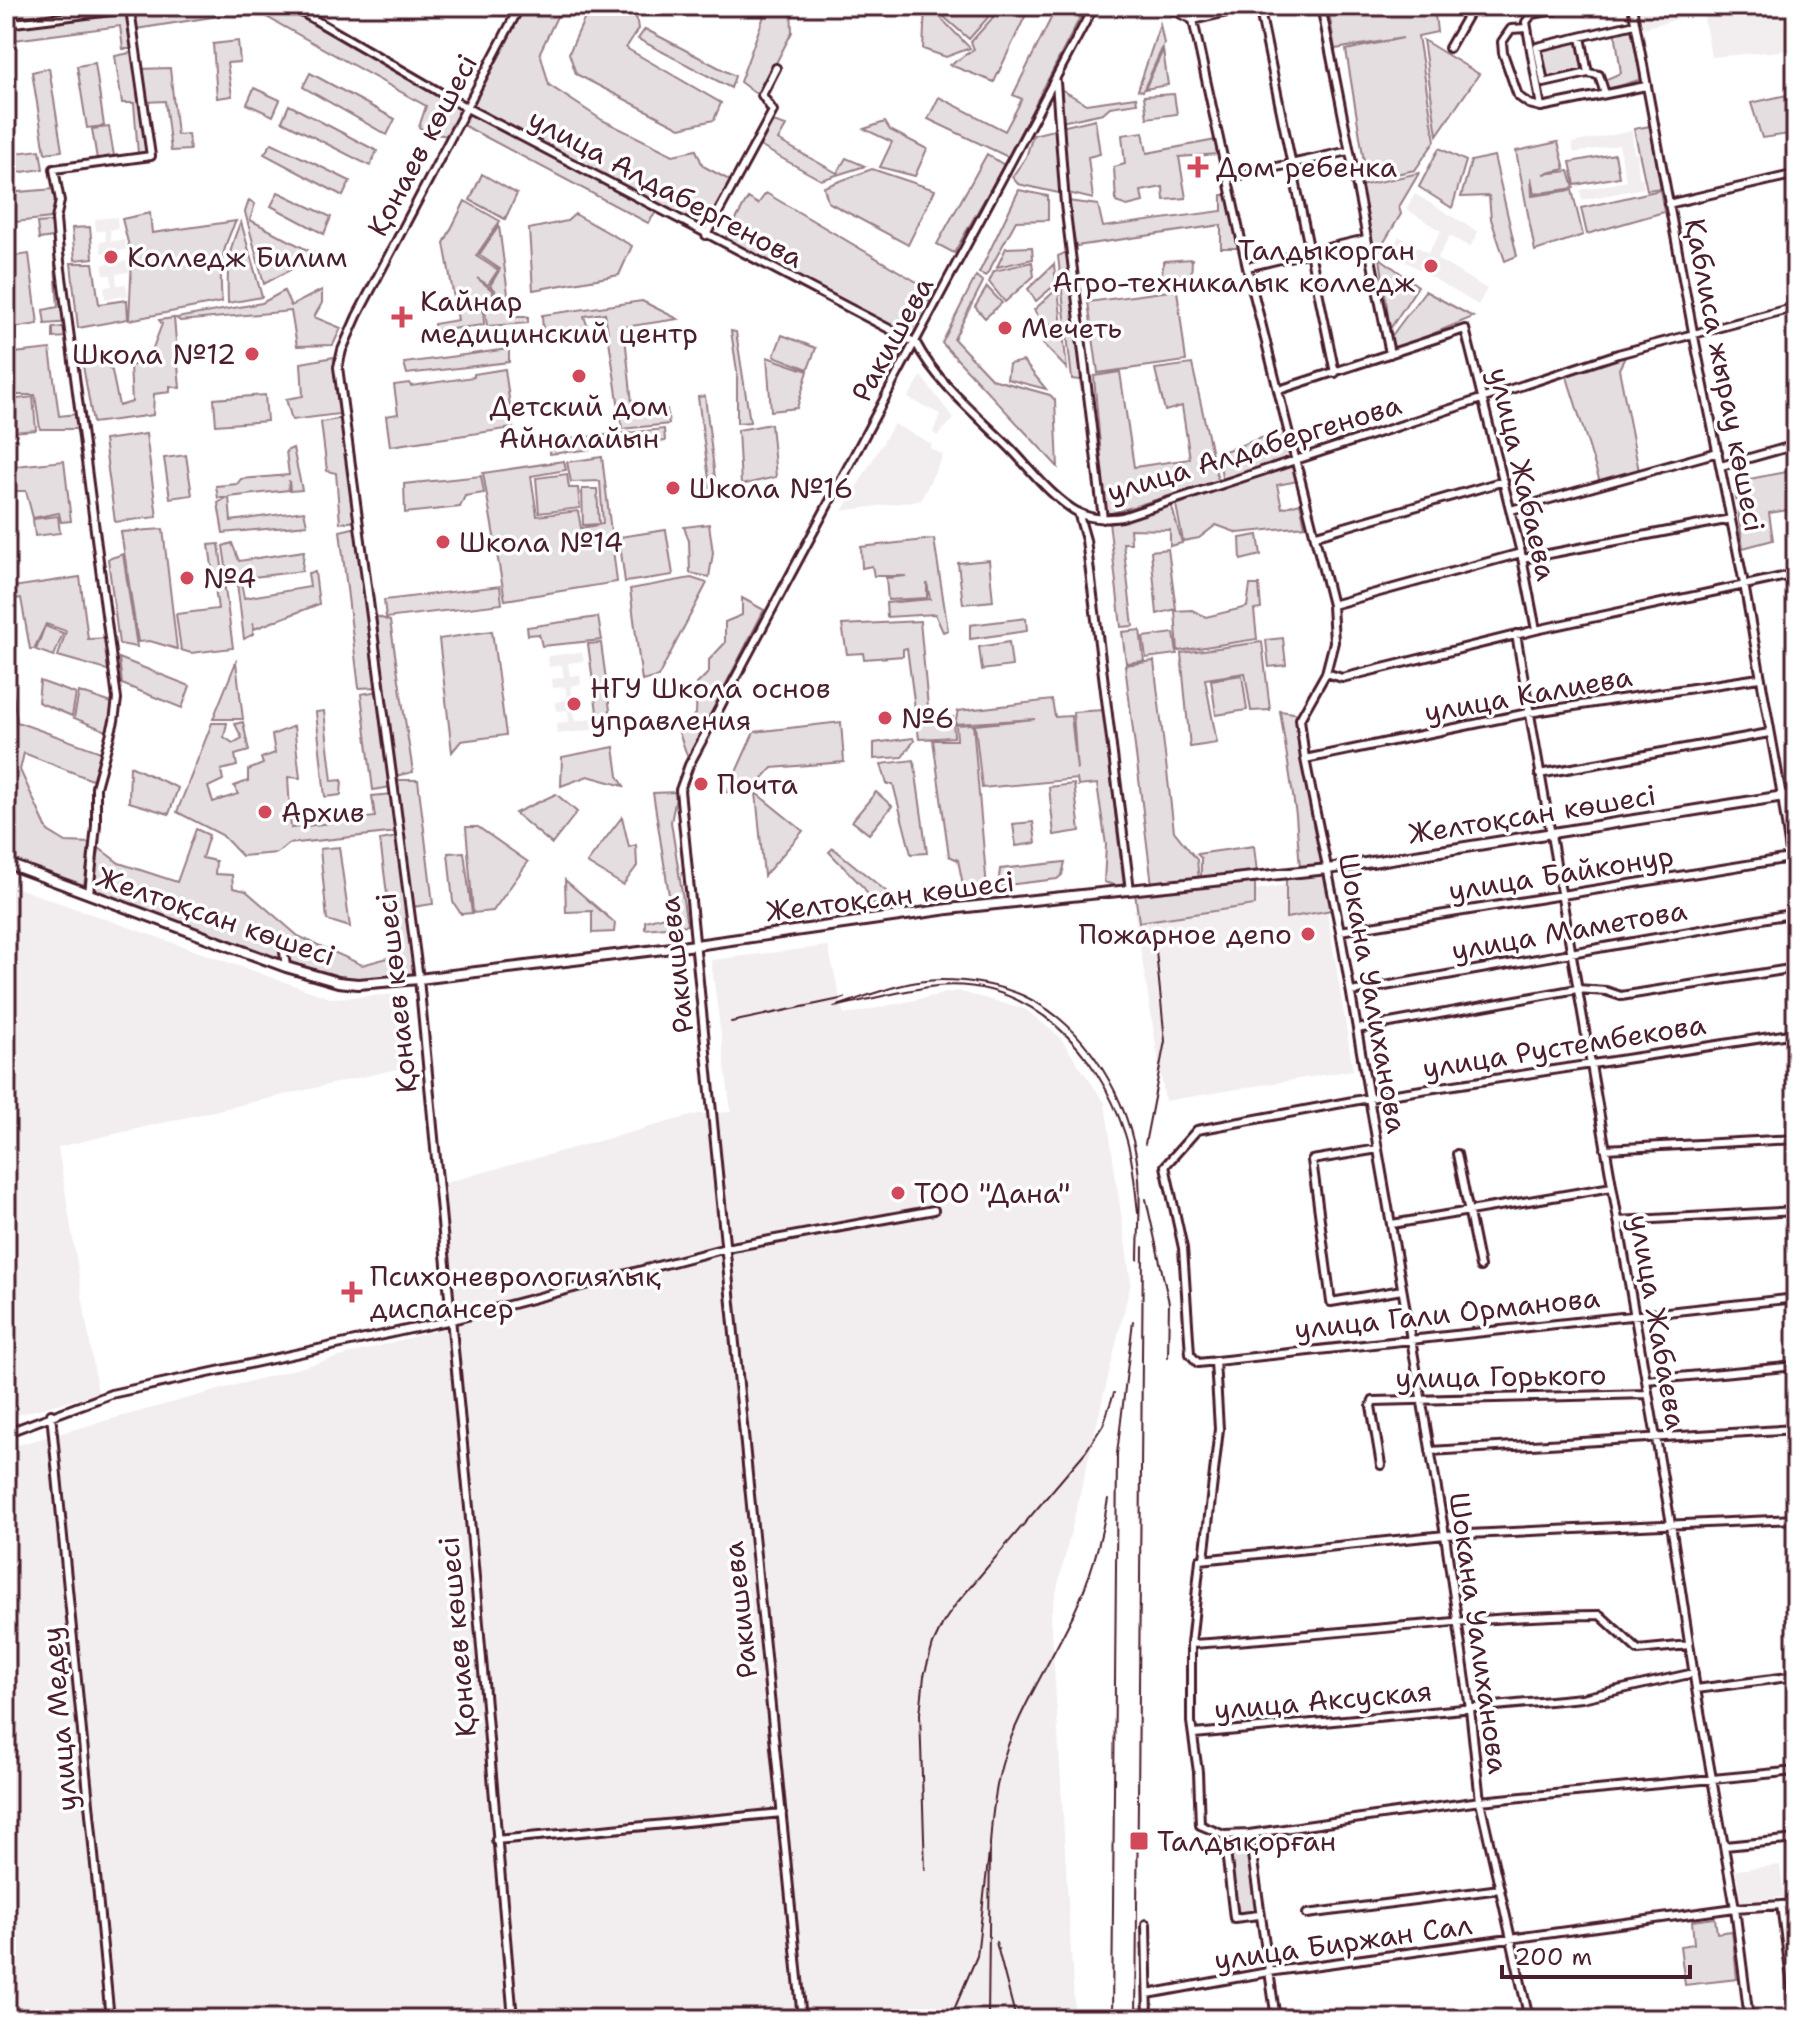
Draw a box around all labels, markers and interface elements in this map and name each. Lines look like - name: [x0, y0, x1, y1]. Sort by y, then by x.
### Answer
- street label: Қонаев көшесі: [358, 47, 486, 243]
- street label: улица Алдабергенова: [522, 99, 810, 277]
- place label: Дом ребенка: [1216, 148, 1397, 186]
- marker: Дом ребенка: [1187, 156, 1209, 178]
- street label: Қаблиса жырау көшесі: [1676, 215, 1774, 535]
- place label: Талдыкорган Агро-техникалык колледж: [1052, 231, 1415, 301]
- place label: Колледж Билим: [127, 238, 347, 276]
- marker: Колледж Билим: [102, 248, 120, 266]
- marker: Талдыкорган Агро-техникалык колледж: [1422, 257, 1440, 275]
- street label: Ракишева: [842, 270, 942, 408]
- place label: Кайнар медицинский центр: [420, 282, 698, 352]
- marker: Кайнар медицинский центр: [391, 306, 413, 328]
- place label: Мечеть: [1021, 309, 1122, 347]
- marker: Мечеть: [996, 319, 1014, 337]
- place label: Школа №12: [72, 335, 236, 373]
- marker: Школа №12: [243, 345, 261, 363]
- street label: улица Жабаева: [1480, 364, 1566, 584]
- marker: Детский дом Айналайын: [570, 367, 588, 385]
- street label: улица Алдабергенова: [1102, 385, 1406, 511]
- place label: Детский дом Айналайын: [490, 387, 668, 457]
- place label: Школа №16: [689, 469, 853, 507]
- marker: Школа №16: [664, 479, 682, 497]
- place label: Школа №14: [459, 523, 623, 561]
- marker: Школа №14: [434, 533, 452, 551]
- place label: №4: [203, 559, 256, 597]
- marker: №4: [178, 569, 196, 587]
- street label: улица Калиева: [1421, 657, 1635, 731]
- place label: НГУ Школа основ управления: [590, 669, 830, 739]
- marker: НГУ Школа основ управления: [565, 695, 583, 713]
- place label: №6: [901, 699, 954, 737]
- marker: №6: [876, 709, 894, 727]
- place label: Почта: [717, 765, 798, 803]
- marker: Почта: [692, 775, 710, 793]
- street label: Желтоқсан көшесі: [1406, 776, 1658, 852]
- place label: Архив: [281, 793, 365, 831]
- marker: Архив: [256, 803, 274, 821]
- street label: улица Байконур: [1446, 836, 1676, 910]
- street label: Шокана Уалиханова: [1330, 850, 1416, 1136]
- street label: Желтоқсан көшесі: [92, 857, 340, 975]
- street label: Желтоқсан көшесі: [764, 862, 1016, 930]
- street label: Қонаев көшесі: [367, 891, 425, 1095]
- street label: улица Маметова: [1448, 891, 1690, 969]
- street label: Ракишева: [650, 895, 702, 1035]
- place label: Пожарное депо: [1078, 915, 1292, 953]
- marker: Пожарное депо: [1299, 925, 1317, 943]
- street label: улица Рустембекова: [1420, 1005, 1708, 1087]
- place label: ТОО "Дана": [914, 1174, 1070, 1212]
- marker: ТОО "Дана": [889, 1184, 907, 1202]
- street label: улица Жабаева: [1620, 1212, 1696, 1432]
- place label: Психоневрологиялық диспансер: [370, 1257, 661, 1327]
- street label: улица Гали Орманова: [1293, 1278, 1601, 1348]
- marker: Психоневрологиялық диспансер: [341, 1281, 363, 1303]
- street label: улица Горького: [1395, 1355, 1607, 1397]
- street label: Шокана Уалиханова: [1440, 1490, 1518, 1776]
- street label: Қонаев көшесі: [429, 1535, 485, 1739]
- street label: Ракишева: [714, 1540, 766, 1680]
- street label: улица Медеу: [32, 1625, 86, 1813]
- street label: улица Аксуская: [1212, 1672, 1434, 1728]
- place label: Талдықорған: [1157, 1822, 1336, 1860]
- marker: Талдықорған: [1128, 1830, 1150, 1852]
- street label: улица Биржан Сал: [1212, 1905, 1475, 1979]
- scale bar: [1502, 1929, 1690, 1979]
- text: 200 m: [1514, 1941, 1592, 1973]

